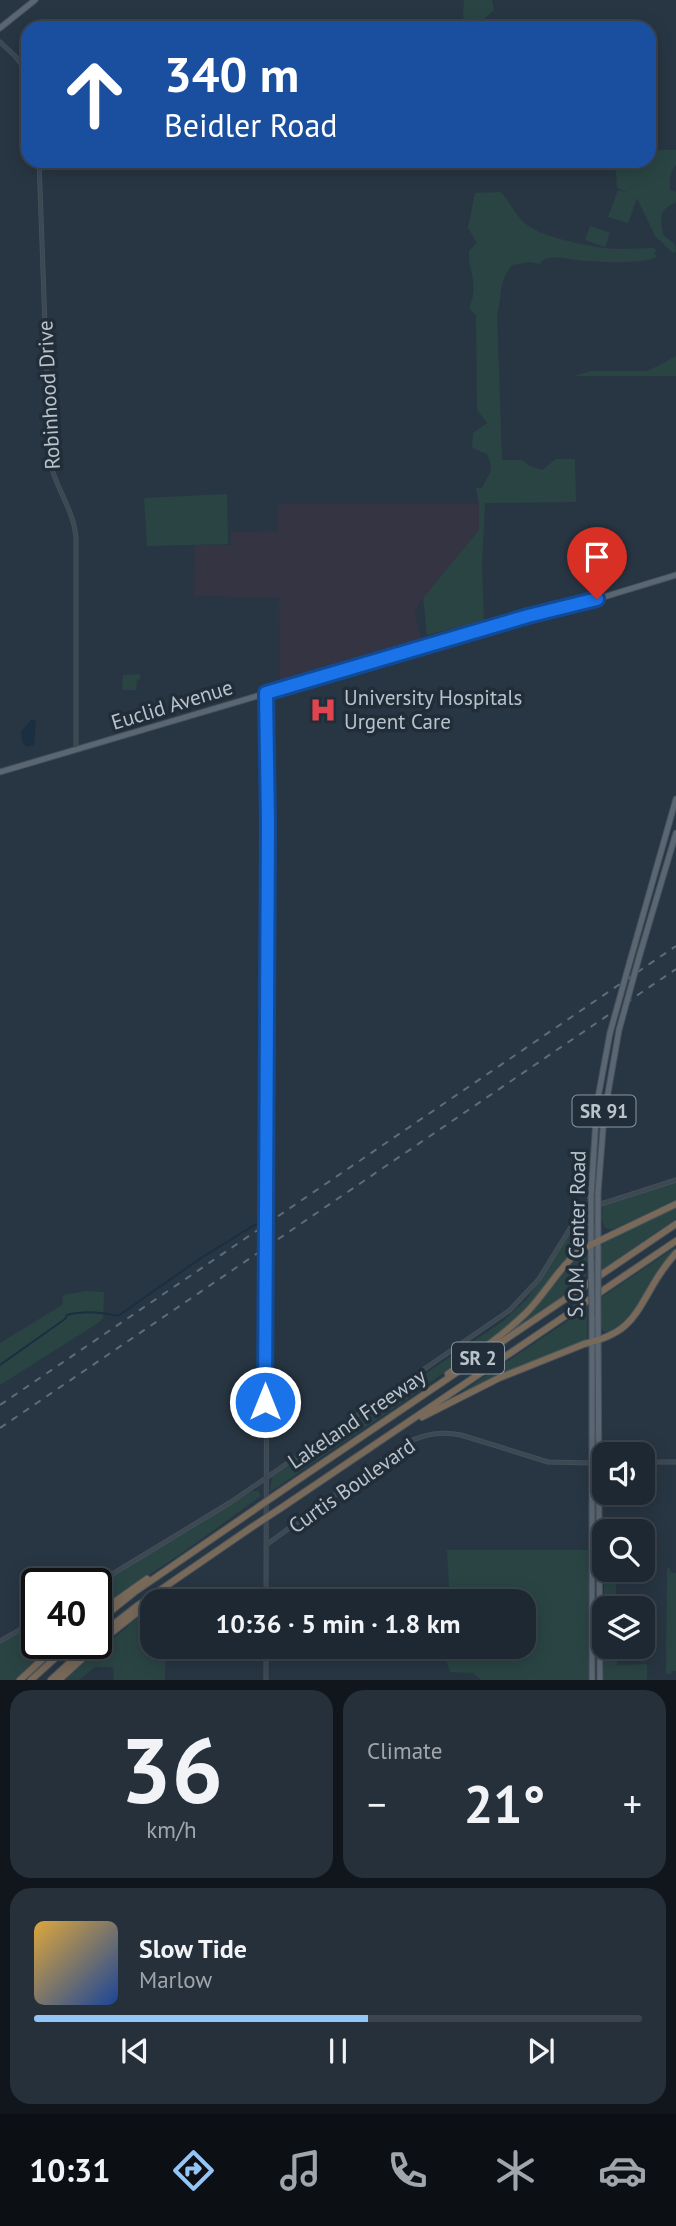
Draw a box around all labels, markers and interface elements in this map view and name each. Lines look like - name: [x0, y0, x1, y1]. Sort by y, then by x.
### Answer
- text: 340 m: [164, 42, 299, 106]
- icon: ahead: [49, 49, 140, 140]
- text: Beidler Road: [164, 104, 338, 146]
- street label: Robinhood Drive: [31, 320, 66, 470]
- pin: [567, 527, 627, 599]
- icon: arrive: [578, 538, 616, 576]
- street label: Euclid Avenue: [108, 673, 236, 736]
- place label: University Hospitals Urgent Care: [344, 684, 522, 735]
- hospital icon: University Hospitals Urgent Care: [308, 695, 338, 725]
- road number: SR 91: [572, 1096, 636, 1126]
- street label: S.O.M. Center Road: [562, 1150, 591, 1318]
- road number: SR 2: [452, 1342, 504, 1374]
- street label: Lakeland Freeway: [283, 1362, 431, 1475]
- position arrow: [228, 1365, 302, 1439]
- street label: Curtis Boulevard: [283, 1432, 420, 1539]
- map controls: [592, 1442, 655, 1659]
- button: sound: [592, 1442, 655, 1505]
- button: search: [592, 1519, 655, 1582]
- speed limit sign: 40: [21, 1568, 112, 1659]
- button: layers: [592, 1596, 655, 1659]
- text: 10:36 · 5 min · 1.8 km: [216, 1607, 461, 1640]
- text: 36: [120, 1710, 223, 1828]
- text: Climate: [367, 1736, 442, 1765]
- text: 21°: [464, 1770, 545, 1837]
- text: −: [367, 1779, 386, 1828]
- text: +: [623, 1779, 642, 1828]
- text: km/h: [146, 1815, 197, 1844]
- text: Slow Tide: [139, 1932, 247, 1965]
- text: Marlow: [139, 1965, 212, 1994]
- icon: previous: [116, 2032, 154, 2070]
- icon: pause: [319, 2032, 357, 2070]
- icon: next: [522, 2032, 560, 2070]
- icon: directions: [169, 2146, 218, 2195]
- icon: music: [276, 2146, 325, 2195]
- icon: phone: [383, 2146, 432, 2195]
- icon: climate: [491, 2146, 540, 2195]
- icon: car: [598, 2146, 647, 2195]
- text: 10:31: [29, 2149, 110, 2191]

